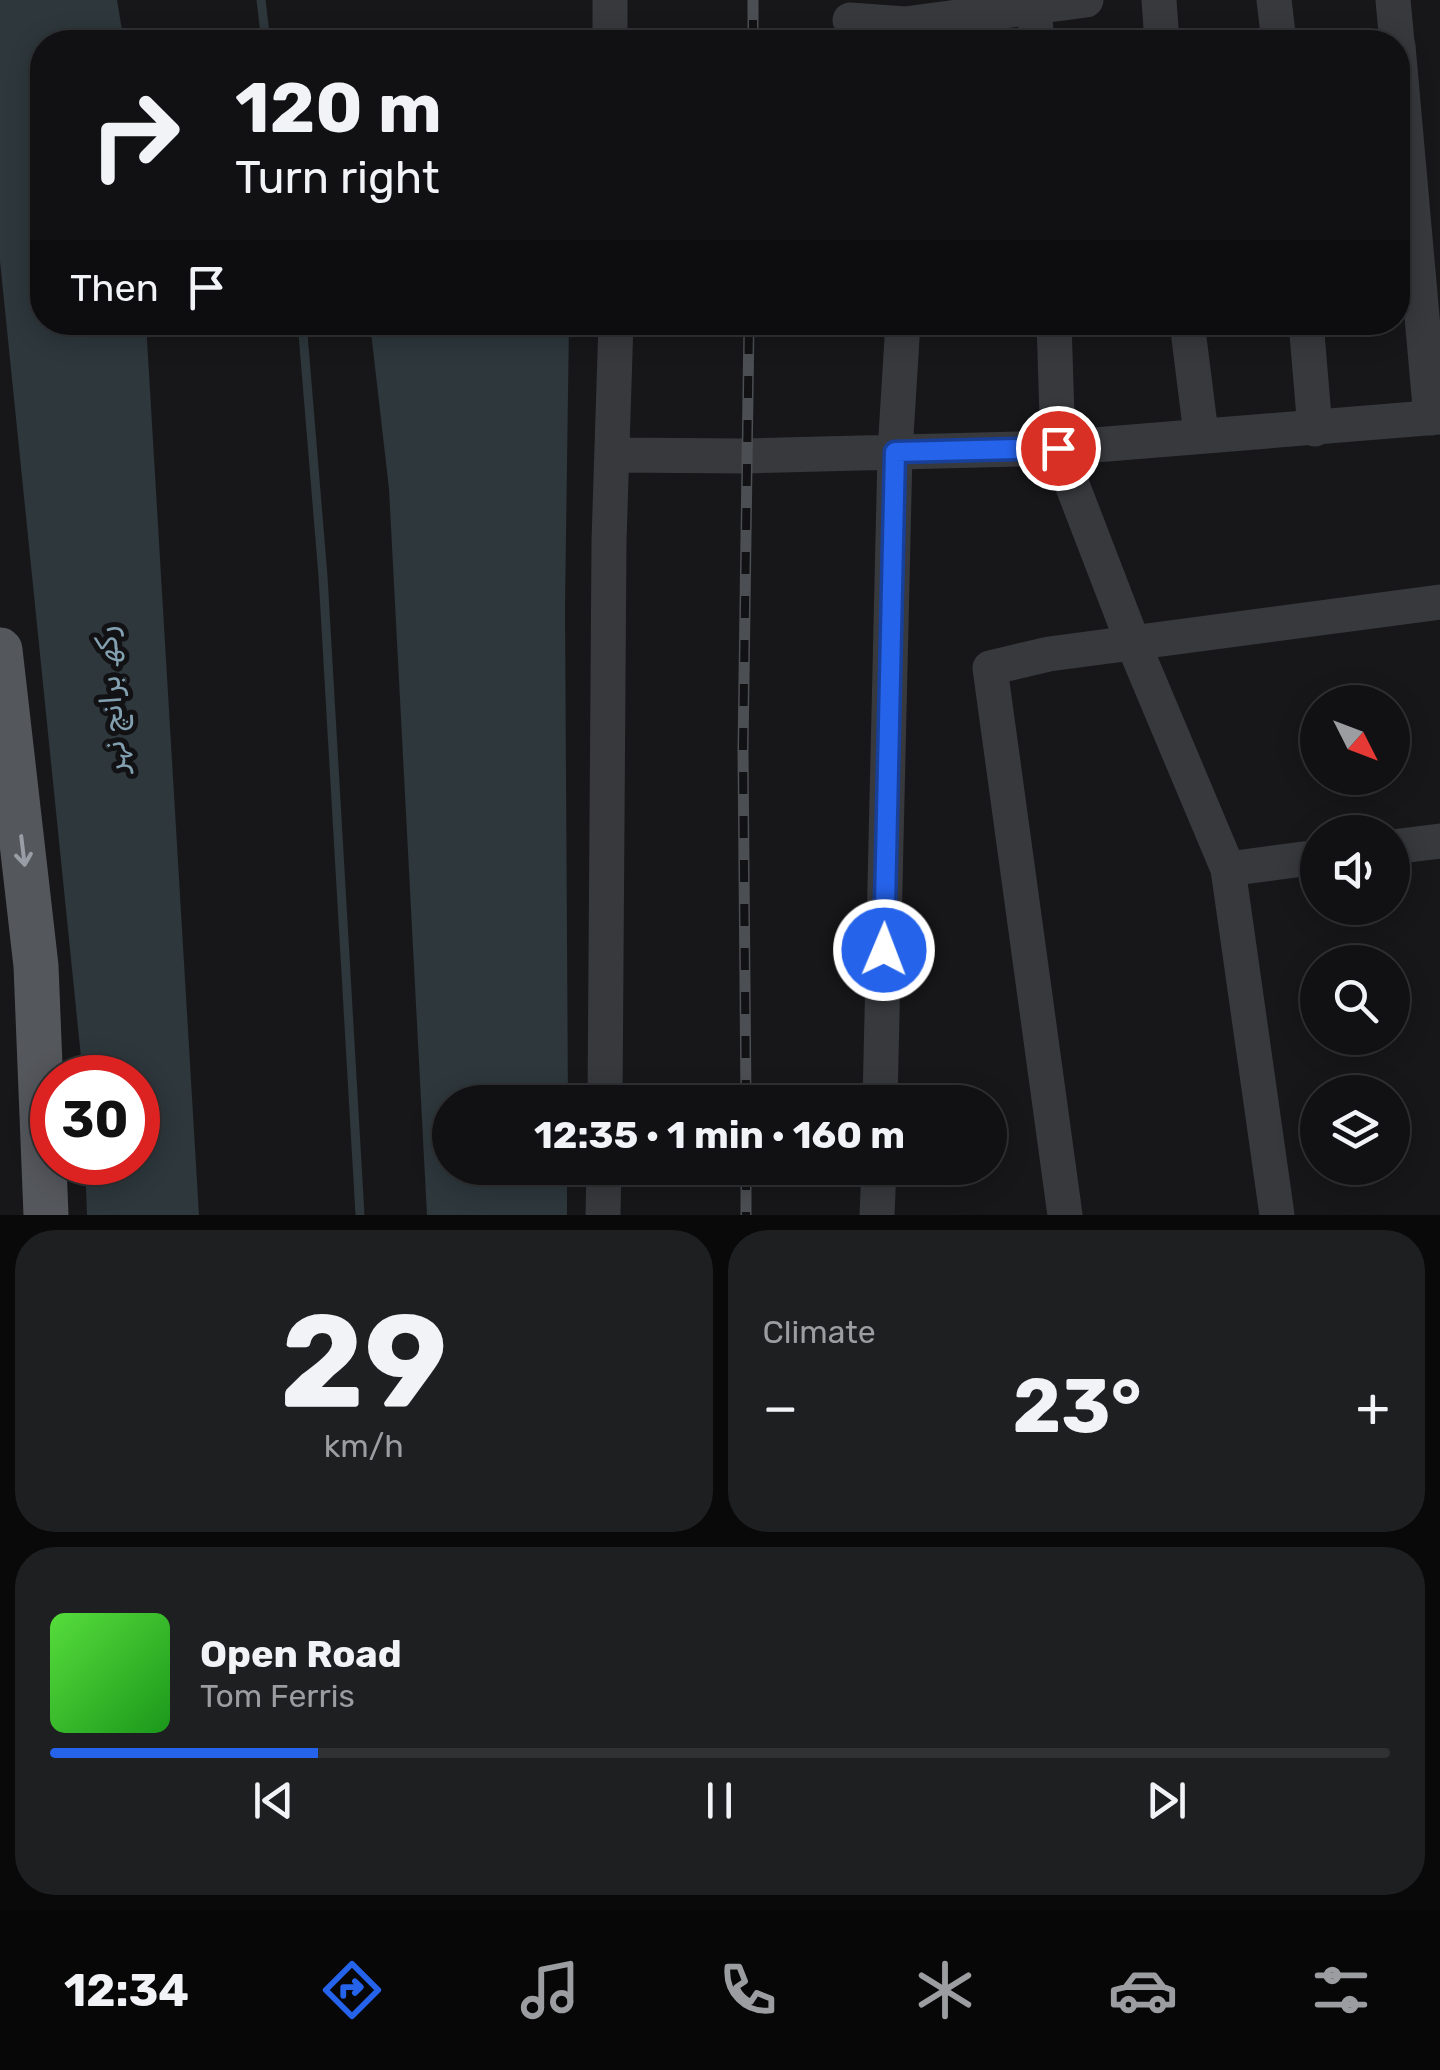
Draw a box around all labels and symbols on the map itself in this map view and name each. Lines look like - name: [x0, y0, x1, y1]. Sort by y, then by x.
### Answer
- pin: [1016, 406, 1101, 491]
- water label: رکھ برانچ نہر: [88, 625, 137, 777]
- north arrow: [1300, 685, 1410, 795]
- one-way arrow: [14, 835, 33, 867]
- position arrow: [832, 898, 936, 1002]
- speed limit sign: 30: [30, 1055, 160, 1185]

